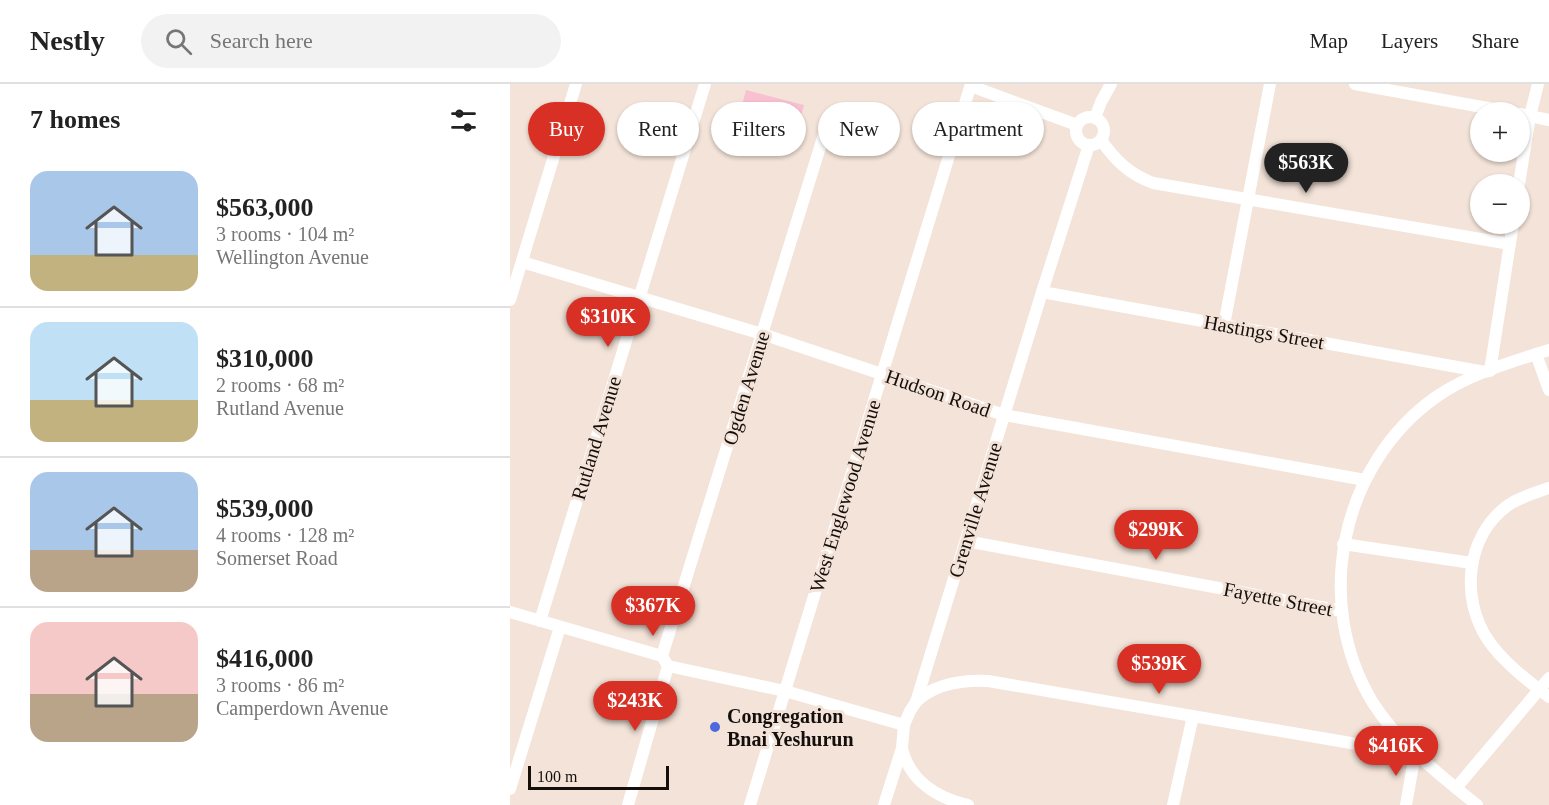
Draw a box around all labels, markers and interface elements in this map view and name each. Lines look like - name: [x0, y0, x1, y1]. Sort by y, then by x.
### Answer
- search box: [141, 14, 561, 68]
- text: Nestly: [30, 25, 105, 56]
- icon: search: [162, 25, 195, 58]
- text: Search here: [210, 28, 313, 53]
- text: Map: [1310, 29, 1348, 53]
- text: Layers: [1381, 29, 1438, 53]
- text: Share: [1471, 29, 1519, 53]
- chip: Buy: [528, 102, 605, 156]
- chip: Rent: [617, 102, 699, 156]
- chip: Filters: [711, 102, 806, 156]
- chip: New: [818, 102, 900, 156]
- chip: Apartment: [912, 102, 1044, 156]
- map controls: [1470, 102, 1530, 234]
- button: +: [1470, 102, 1530, 162]
- icon: filters: [447, 104, 480, 137]
- text: 7 homes: [30, 105, 120, 134]
- pin: $563K: [1264, 143, 1348, 194]
- text: $563K: [1278, 151, 1334, 173]
- button: −: [1470, 174, 1530, 234]
- text: $563,000: [216, 193, 314, 222]
- icon: home: [78, 195, 150, 267]
- text: 3 rooms · 104 m²: [216, 223, 354, 245]
- text: Wellington Avenue: [216, 246, 369, 268]
- pin: $310K: [566, 297, 650, 348]
- text: $310K: [580, 305, 636, 327]
- street label: Hastings Street: [1202, 311, 1326, 354]
- street label: Ogden Avenue: [718, 328, 775, 448]
- text: $310,000: [216, 344, 314, 373]
- icon: home: [78, 346, 150, 418]
- street label: Hudson Road: [883, 365, 993, 421]
- street label: Rutland Avenue: [567, 373, 625, 502]
- text: 2 rooms · 68 m²: [216, 374, 344, 396]
- text: Rutland Avenue: [216, 397, 344, 419]
- street label: West Englewood Avenue: [805, 397, 886, 595]
- street label: Grenville Avenue: [944, 440, 1006, 580]
- text: $539,000: [216, 494, 314, 523]
- icon: home: [78, 496, 150, 568]
- pin: $299K: [1114, 510, 1198, 561]
- text: $299K: [1128, 518, 1184, 540]
- text: 4 rooms · 128 m²: [216, 524, 354, 546]
- text: Somerset Road: [216, 547, 338, 569]
- street label: Fayette Street: [1221, 578, 1335, 621]
- pin: $367K: [611, 586, 695, 637]
- text: $367K: [625, 594, 681, 616]
- text: $416,000: [216, 644, 314, 673]
- pin: $539K: [1117, 644, 1201, 695]
- icon: home: [78, 646, 150, 718]
- text: $539K: [1131, 652, 1187, 674]
- text: 3 rooms · 86 m²: [216, 674, 344, 696]
- pin: $243K: [593, 681, 677, 732]
- text: $243K: [607, 689, 663, 711]
- text: Camperdown Avenue: [216, 697, 388, 719]
- place label: Congregation Bnai Yeshurun: [727, 705, 854, 750]
- marker: Congregation Bnai Yeshurun: [708, 720, 722, 734]
- pin: $416K: [1354, 726, 1438, 777]
- text: $416K: [1368, 734, 1424, 756]
- scale bar: [528, 763, 669, 790]
- text: 100 m: [537, 768, 577, 785]

